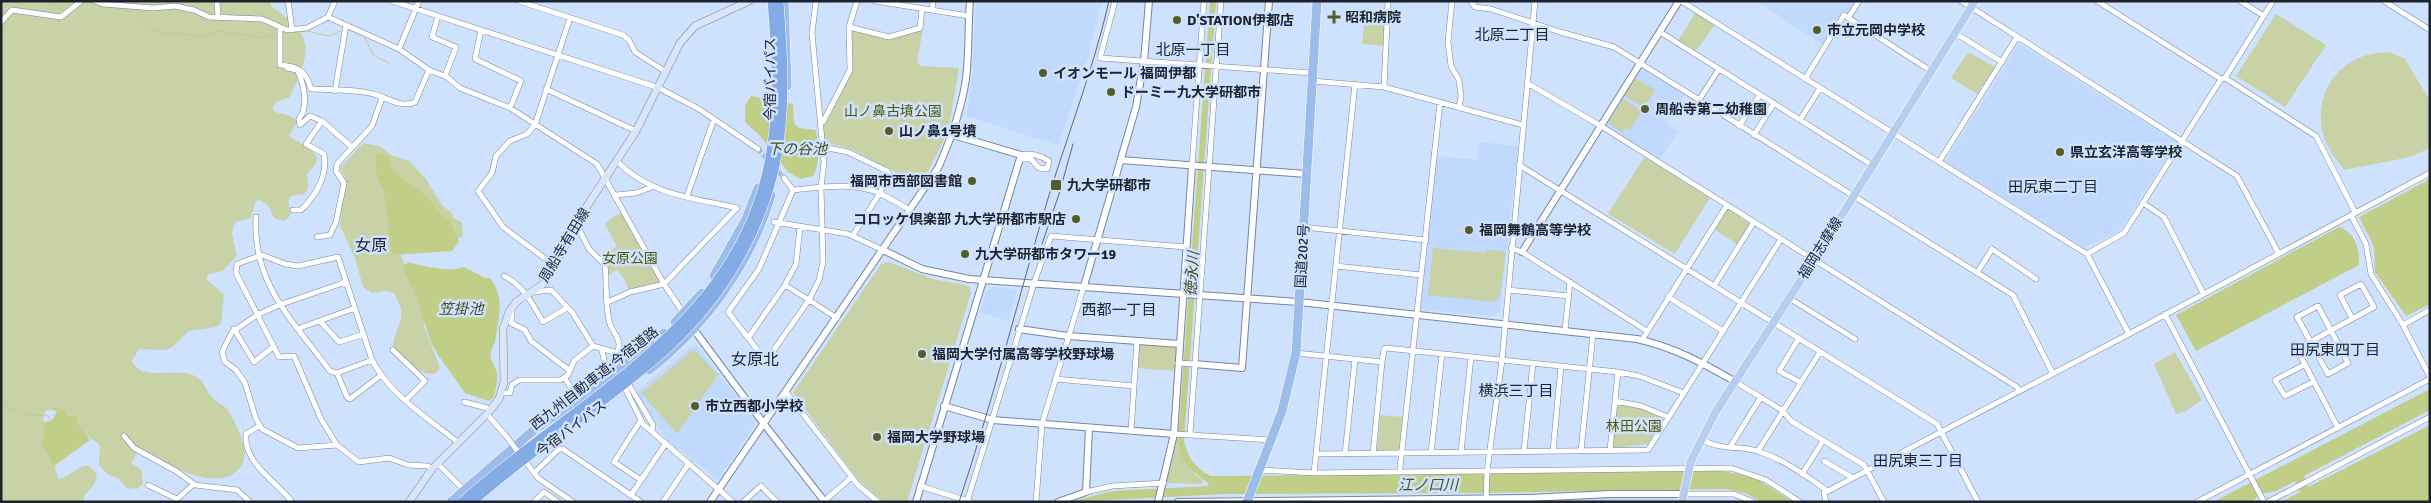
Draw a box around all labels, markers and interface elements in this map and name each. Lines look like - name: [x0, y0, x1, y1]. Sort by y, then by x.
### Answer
- place label: 昭和病院: [1345, 9, 1401, 26]
- marker: 昭和病院: [1327, 10, 1341, 24]
- place label: D'STATION伊都店: [1187, 12, 1294, 29]
- marker: D'STATION伊都店: [1171, 14, 1183, 26]
- place label: 市立元岡中学校: [1827, 22, 1925, 39]
- marker: 市立元岡中学校: [1811, 24, 1823, 36]
- district label: 北原二丁目: [1474, 26, 1550, 44]
- street label: 今宿バイパス: [762, 37, 779, 121]
- district label: 北原一丁目: [1155, 41, 1231, 59]
- place label: イオンモール 福岡伊都: [1053, 65, 1196, 82]
- marker: イオンモール 福岡伊都: [1037, 67, 1049, 79]
- place label: ドーミー九大学研都市: [1121, 84, 1261, 101]
- marker: ドーミー九大学研都市: [1105, 86, 1117, 98]
- place label: 周船寺第二幼稚園: [1655, 101, 1767, 118]
- park label: 山ノ鼻古墳公園: [844, 103, 942, 120]
- marker: 周船寺第二幼稚園: [1639, 103, 1651, 115]
- place label: 山ノ鼻1号墳: [899, 123, 977, 140]
- marker: 山ノ鼻1号墳: [883, 125, 895, 137]
- water label: 下の谷池: [767, 140, 829, 158]
- place label: 県立玄洋高等学校: [2070, 144, 2182, 161]
- marker: 県立玄洋高等学校: [2054, 146, 2066, 158]
- place label: 福岡市西部図書館: [850, 173, 962, 190]
- marker: 福岡市西部図書館: [966, 175, 978, 187]
- place label: 九大学研都市: [1067, 177, 1151, 194]
- marker: 九大学研都市: [1049, 178, 1063, 192]
- district label: 田尻東二丁目: [2008, 178, 2098, 196]
- street label: 周船寺有田線: [536, 205, 593, 286]
- place label: コロッケ倶楽部 九大学研都市駅店: [853, 211, 1066, 228]
- marker: コロッケ倶楽部 九大学研都市駅店: [1070, 213, 1082, 225]
- street label: 福岡志摩線: [1795, 214, 1846, 282]
- place label: 福岡舞鶴高等学校: [1479, 222, 1591, 239]
- street label: 国道202号: [1292, 223, 1313, 289]
- marker: 福岡舞鶴高等学校: [1463, 224, 1475, 236]
- district label: 女原: [355, 236, 387, 256]
- place label: 九大学研都市タワー19: [975, 246, 1117, 263]
- marker: 九大学研都市タワー19: [959, 248, 971, 260]
- water label: 徳永川: [1181, 249, 1203, 297]
- park label: 女原公園: [602, 250, 658, 267]
- water label: 笠掛池: [438, 300, 485, 318]
- district label: 西都一丁目: [1081, 301, 1157, 319]
- street label: 西九州自動車道;今宿道路: [527, 323, 662, 434]
- district label: 田尻東四丁目: [2290, 341, 2380, 359]
- place label: 福岡大学付属高等学校野球場: [932, 346, 1114, 363]
- marker: 福岡大学付属高等学校野球場: [916, 348, 928, 360]
- district label: 女原北: [731, 350, 779, 370]
- district label: 横浜三丁目: [1478, 382, 1554, 400]
- street label: 今宿バイパス: [533, 396, 610, 460]
- place label: 市立西都小学校: [705, 398, 803, 415]
- marker: 市立西都小学校: [689, 400, 701, 412]
- park label: 林田公園: [1606, 418, 1662, 435]
- place label: 福岡大学野球場: [887, 429, 985, 446]
- marker: 福岡大学野球場: [871, 431, 883, 443]
- district label: 田尻東三丁目: [1873, 452, 1963, 470]
- water label: 江ノ口川: [1398, 476, 1460, 494]

